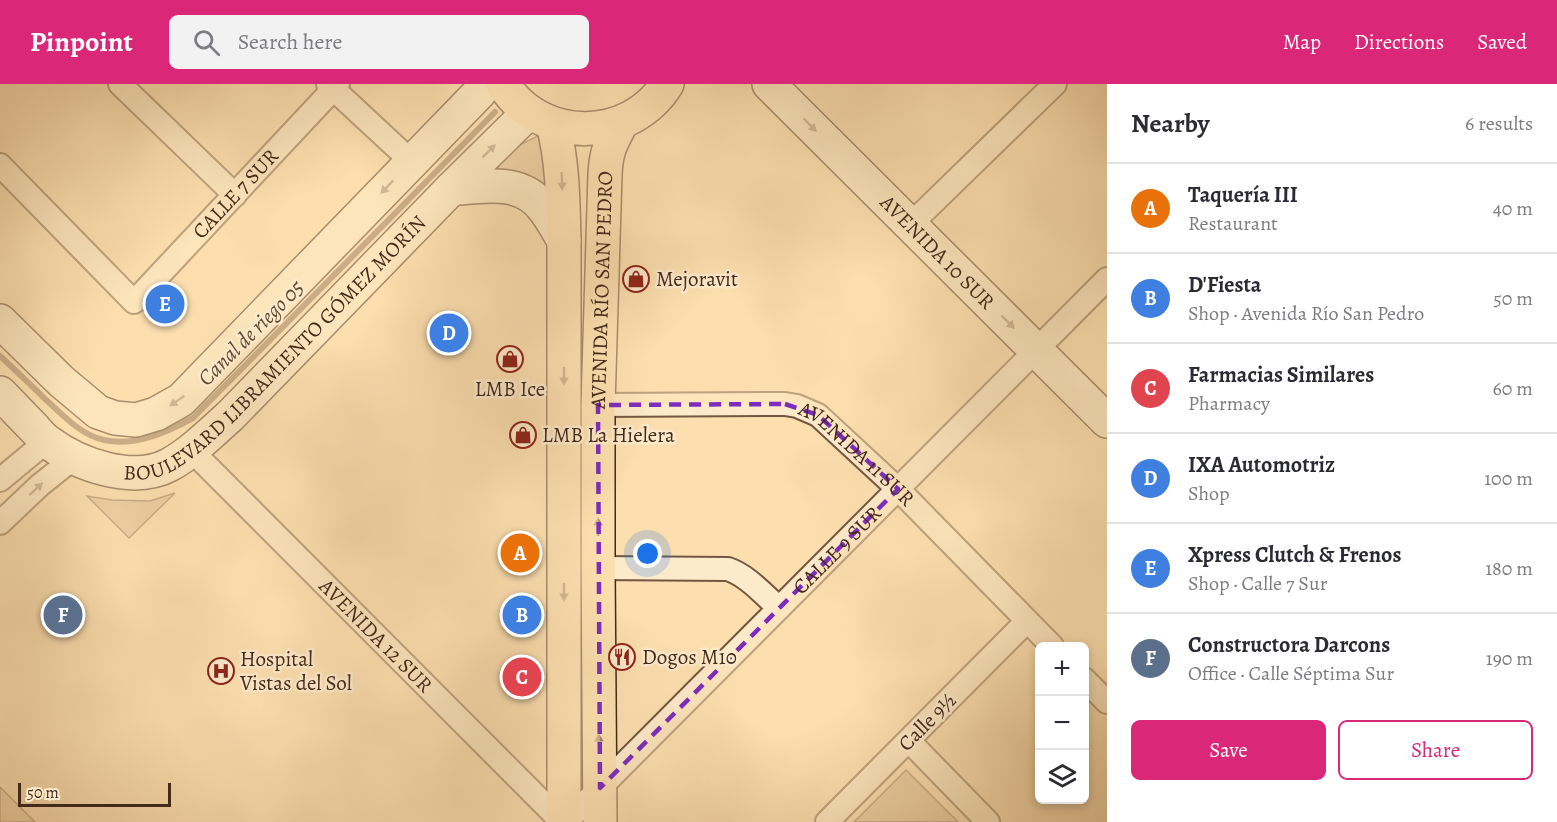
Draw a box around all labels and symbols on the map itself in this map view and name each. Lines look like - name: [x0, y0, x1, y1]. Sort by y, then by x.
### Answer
- one-way arrow: [803, 118, 817, 132]
- street label: CALLE 7 SUR: [186, 142, 285, 245]
- one-way arrow: [481, 145, 495, 159]
- street label: AVENIDA RÍO SAN PEDRO: [584, 171, 619, 410]
- one-way arrow: [557, 172, 567, 191]
- one-way arrow: [381, 180, 395, 194]
- street label: AVENIDA 10 SUR: [873, 188, 1001, 315]
- street label: BOULEVARD LIBRAMIENTO GÓMEZ MORÍN: [108, 205, 434, 477]
- shop icon: Mejoravit: [621, 264, 651, 294]
- place label: Mejoravit: [656, 265, 738, 293]
- water label: Canal de riego 05: [191, 273, 311, 393]
- pin: E: [146, 282, 184, 326]
- pin: D: [430, 310, 468, 356]
- one-way arrow: [1000, 315, 1014, 329]
- shop icon: LMB Ice: [495, 344, 525, 374]
- one-way arrow: [559, 367, 569, 386]
- place label: LMB Ice: [475, 375, 545, 403]
- street label: AVENIDA 11 SUR: [794, 394, 921, 512]
- one-way arrow: [170, 395, 186, 407]
- shop icon: LMB La Hielera: [508, 420, 538, 450]
- place label: LMB La Hielera: [542, 421, 675, 449]
- one-way arrow: [28, 482, 43, 496]
- street label: CALLE 9 SUR: [787, 499, 887, 600]
- one-way arrow: [593, 517, 603, 536]
- pin: A: [500, 530, 540, 576]
- your location: [633, 539, 662, 568]
- street label: AVENIDA 12 SUR: [312, 572, 439, 699]
- one-way arrow: [559, 583, 569, 602]
- pin: F: [44, 592, 82, 638]
- pin: B: [502, 592, 542, 638]
- restaurant icon: Dogos M10: [607, 642, 637, 672]
- place label: Dogos M10: [642, 643, 737, 671]
- place label: Hospital Vistas del Sol: [239, 645, 352, 697]
- pin: C: [502, 654, 542, 700]
- hospital icon: Hospital Vistas del Sol: [206, 656, 236, 686]
- street label: Calle 9½: [892, 687, 962, 757]
- one-way arrow: [594, 733, 603, 752]
- scale bar: [18, 780, 171, 808]

